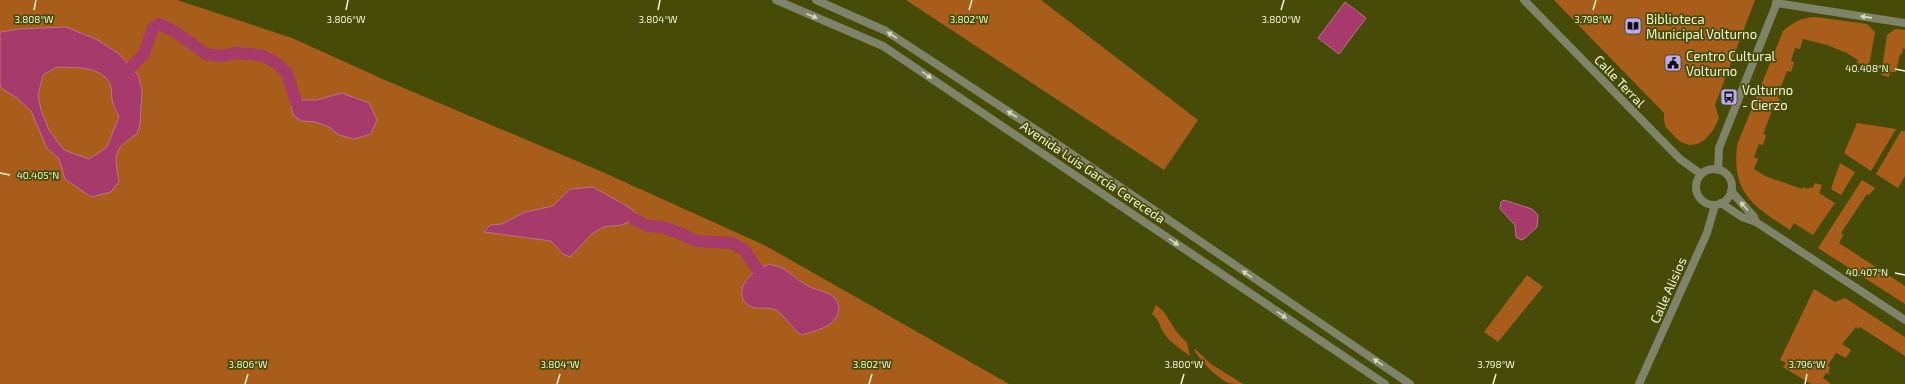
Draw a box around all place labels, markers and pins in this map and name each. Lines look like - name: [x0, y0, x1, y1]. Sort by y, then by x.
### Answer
- place label: Biblioteca Municipal Volturno: [1646, 11, 1757, 42]
- library icon: Biblioteca Municipal Volturno: [1623, 16, 1643, 36]
- place label: Centro Cultural Volturno: [1686, 48, 1776, 79]
- public building icon: Centro Cultural Volturno: [1663, 53, 1683, 73]
- place label: Volturno - Cierzo: [1742, 82, 1793, 113]
- bus stop icon: Volturno - Cierzo: [1719, 87, 1739, 107]

